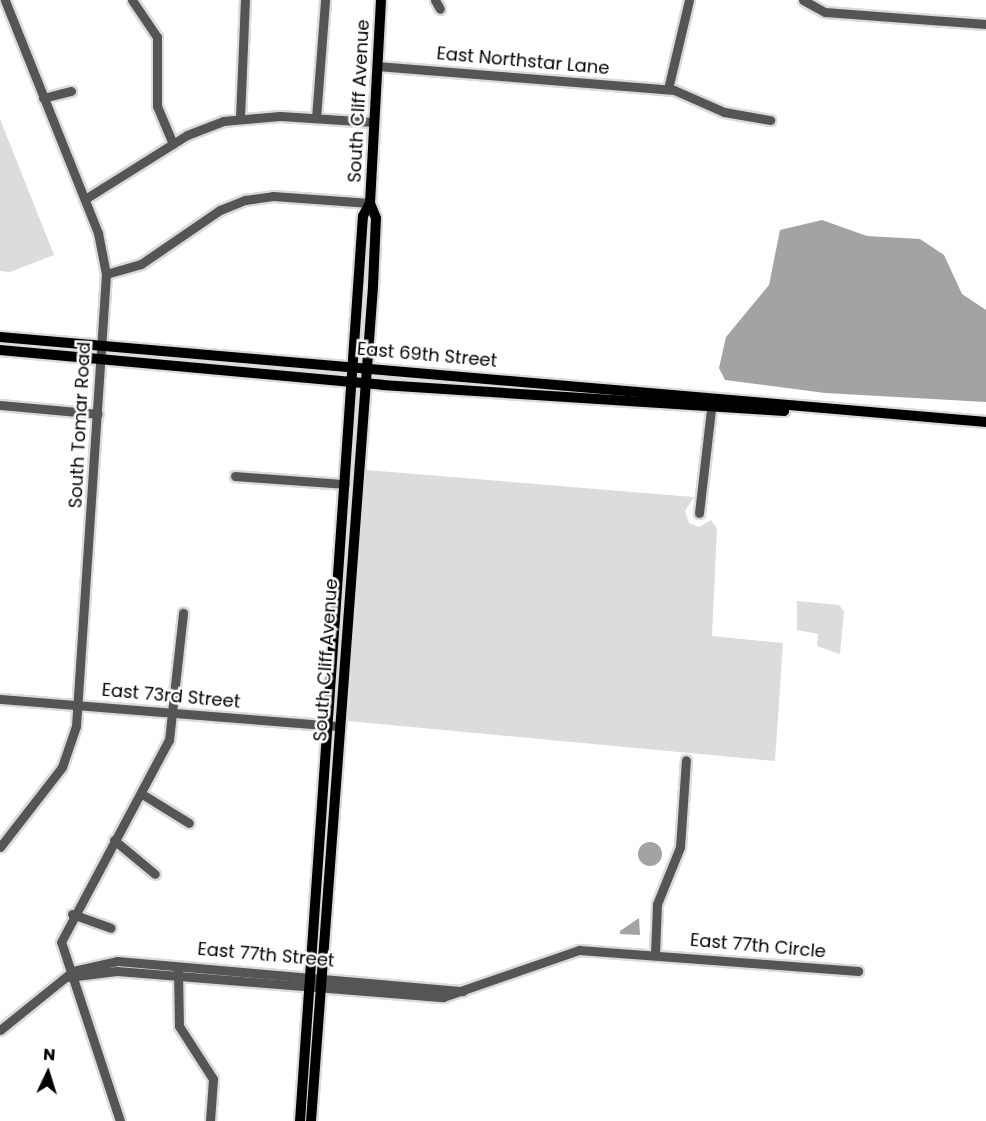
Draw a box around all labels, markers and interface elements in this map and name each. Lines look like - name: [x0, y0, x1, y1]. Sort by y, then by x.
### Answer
- street label: South Cliff Avenue: [344, 19, 374, 183]
- street label: East Northstar Lane: [436, 43, 610, 79]
- street label: East 69th Street: [356, 338, 498, 372]
- street label: South Tomar Road: [65, 341, 95, 509]
- street label: South Cliff Avenue: [310, 578, 342, 742]
- street label: East 73rd Street: [101, 679, 241, 713]
- street label: East 77th Circle: [689, 929, 827, 963]
- street label: East 77th Street: [197, 938, 335, 972]
- north arrow: [18, 1043, 78, 1103]
- text: N: [42, 1043, 56, 1066]

